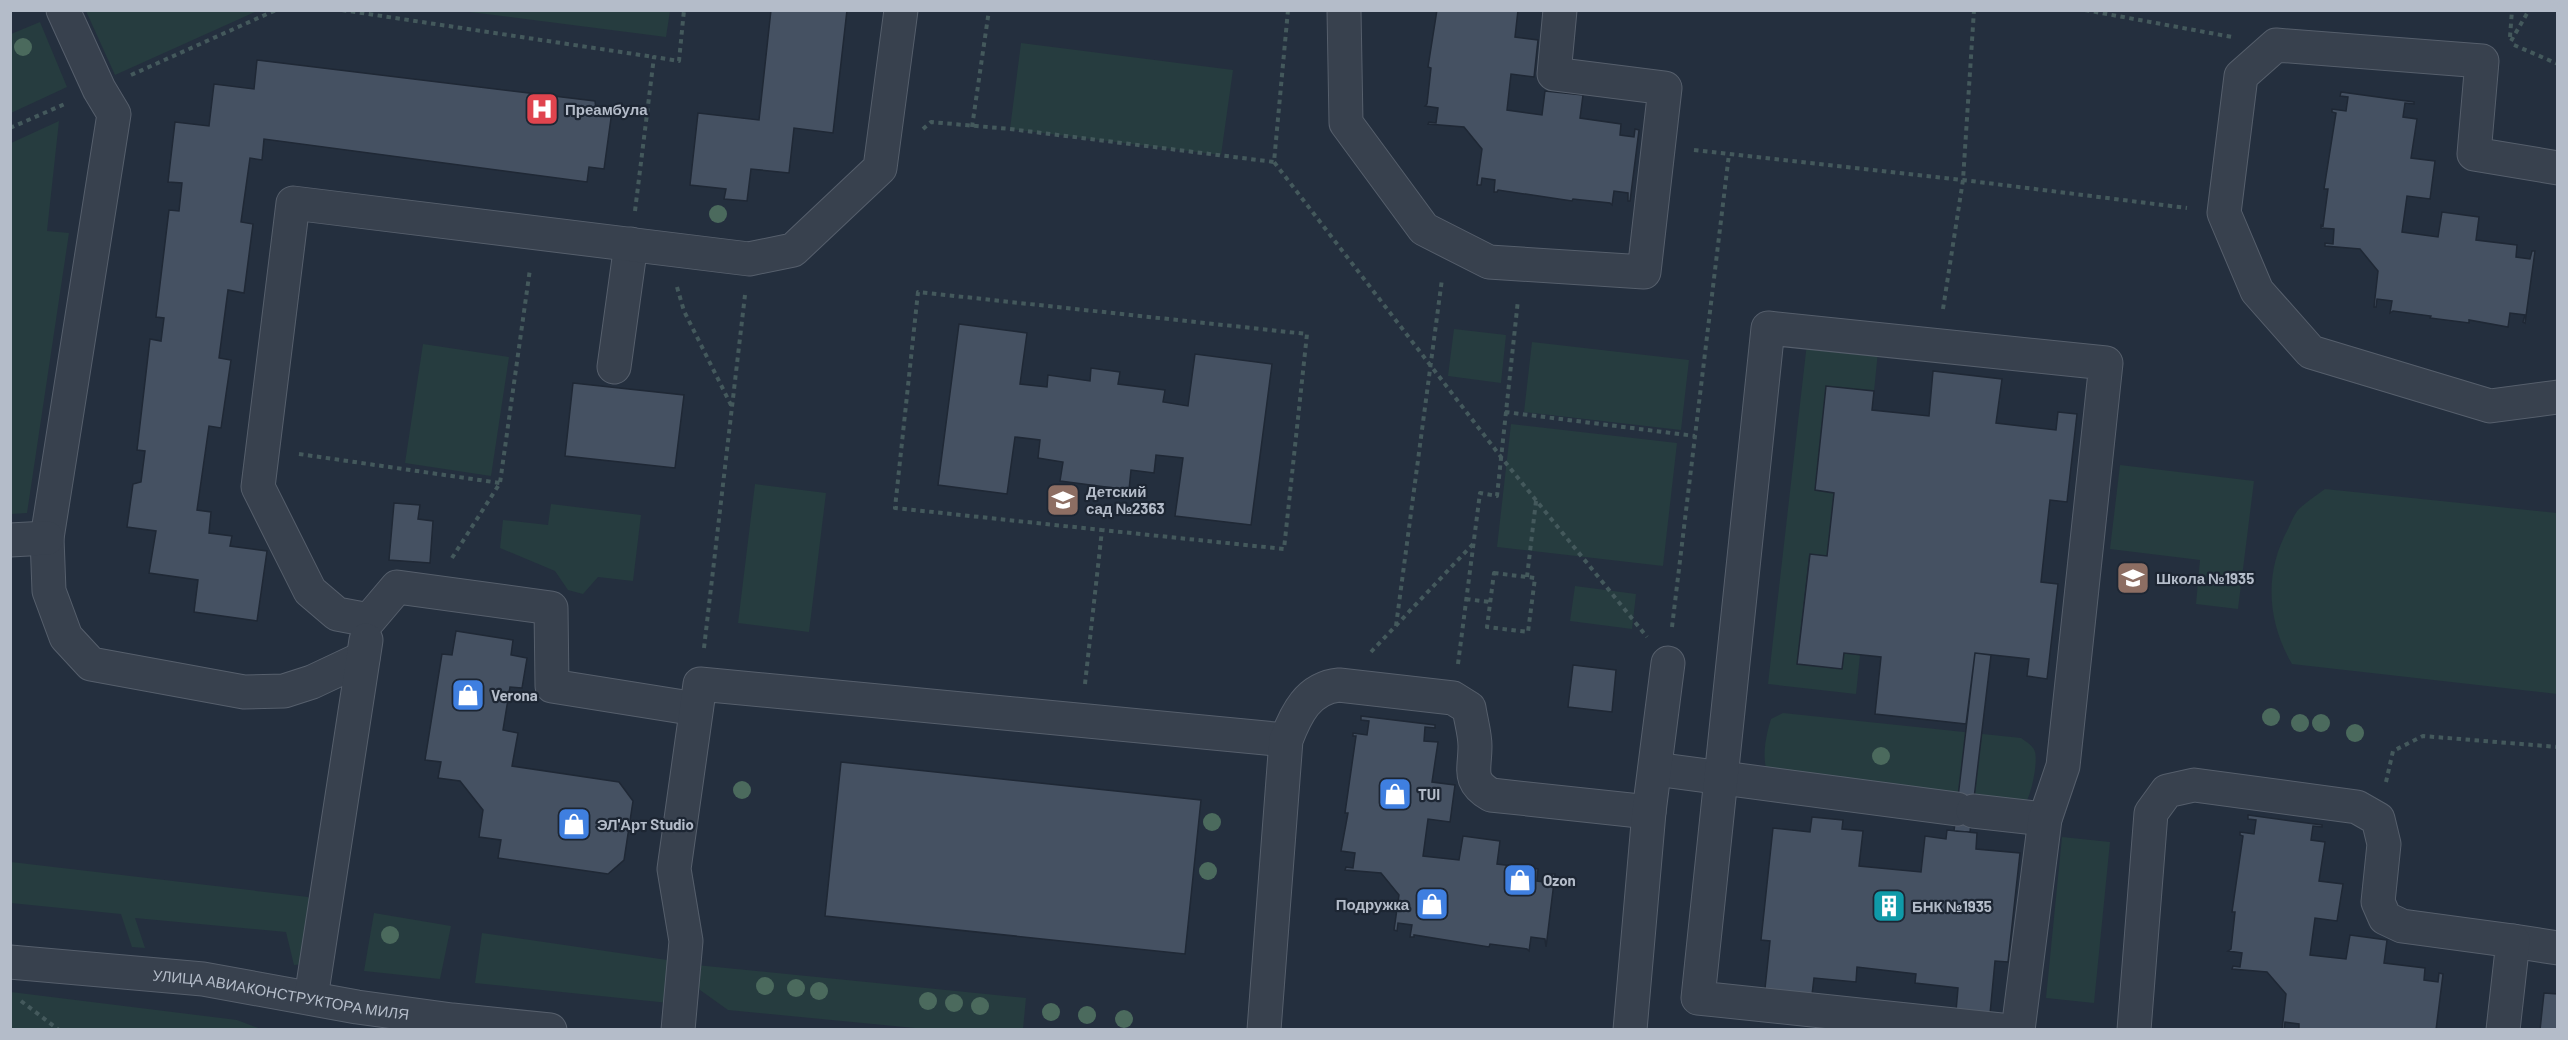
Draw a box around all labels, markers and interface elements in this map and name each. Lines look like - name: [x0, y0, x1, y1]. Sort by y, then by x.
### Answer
- hospital icon: Преамбула: [524, 91, 560, 127]
- place label: Преамбула: [565, 100, 648, 118]
- school or university icon: Детский сад №2363: [1045, 482, 1081, 518]
- place label: Детский сад №2363: [1086, 482, 1165, 517]
- school or university icon: Школа №1935: [2115, 560, 2151, 596]
- place label: Школа №1935: [2156, 569, 2254, 587]
- shop icon: Verona: [450, 677, 486, 713]
- place label: Verona: [491, 686, 538, 704]
- shop icon: TUI: [1377, 776, 1413, 812]
- place label: TUI: [1418, 785, 1440, 803]
- shop icon: ЭЛ'Арт Studio: [556, 806, 592, 842]
- place label: ЭЛ'Арт Studio: [597, 815, 694, 833]
- shop icon: Ozon: [1502, 862, 1538, 898]
- place label: Ozon: [1543, 871, 1576, 889]
- shop icon: Подружка: [1414, 886, 1450, 922]
- building icon: БНК №1935: [1871, 888, 1907, 924]
- place label: Подружка: [1336, 895, 1410, 913]
- place label: БНК №1935: [1912, 897, 1992, 915]
- street label: УЛИЦА АВИАКОНСТРУКТОРА МИЛЯ: [152, 966, 410, 1023]

